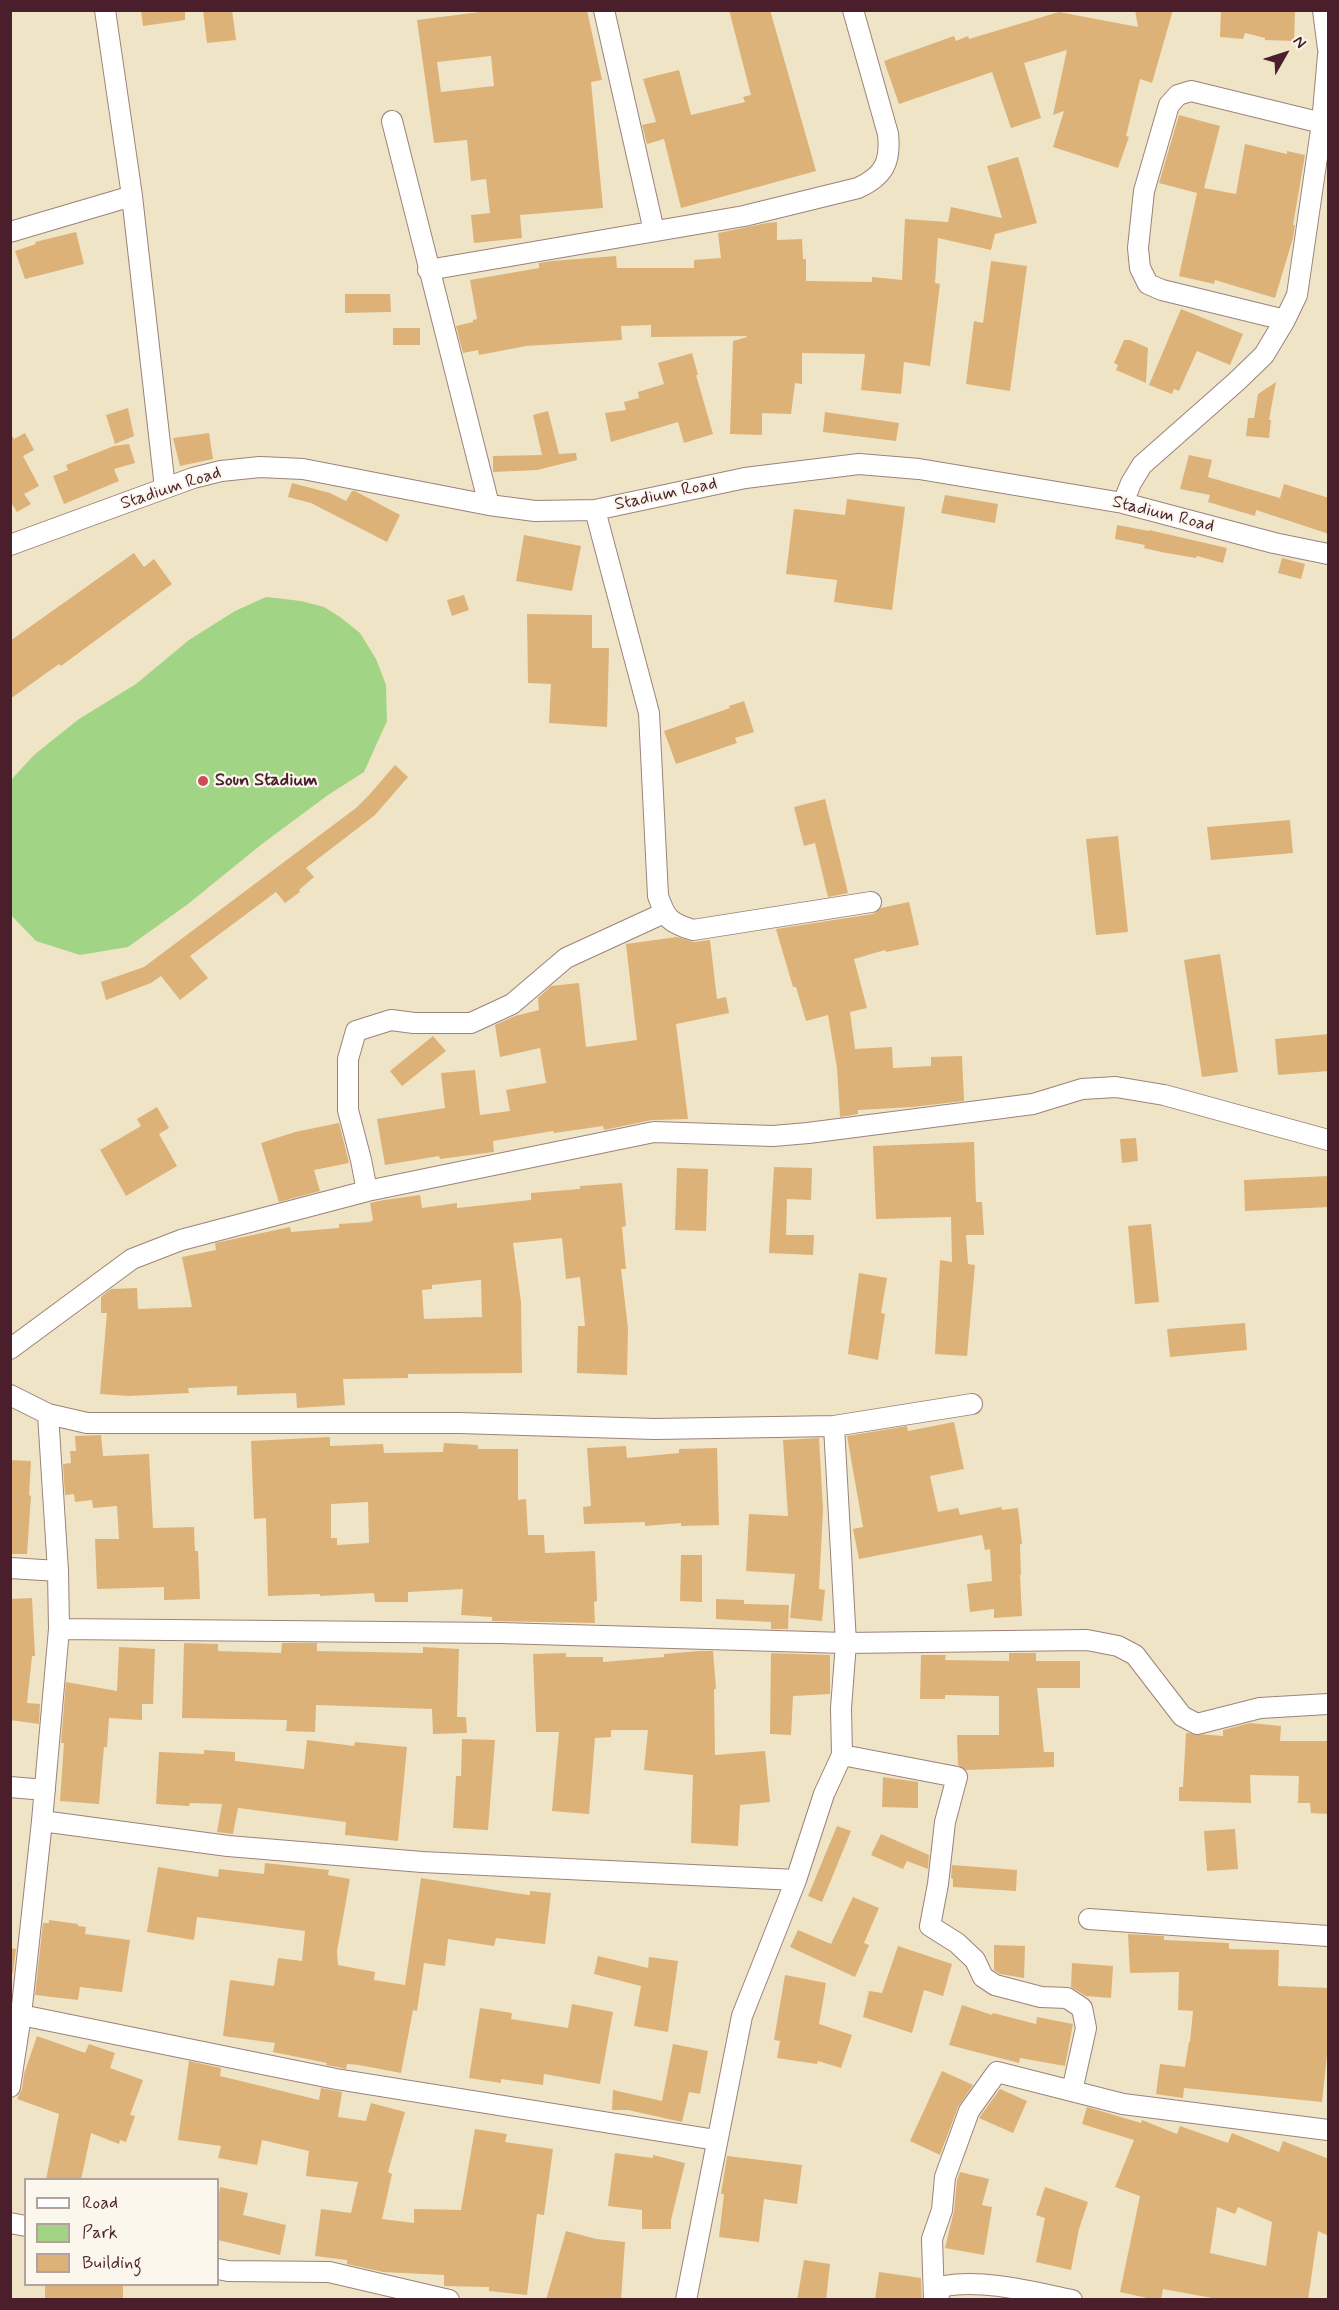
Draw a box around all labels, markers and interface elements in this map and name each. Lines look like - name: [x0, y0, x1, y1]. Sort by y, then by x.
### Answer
- north arrow: [1255, 24, 1315, 84]
- text: N: [1288, 32, 1311, 53]
- street label: Stadium Road: [118, 463, 224, 515]
- street label: Stadium Road: [613, 474, 719, 516]
- street label: Stadium Road: [1110, 492, 1216, 538]
- place label: Soun Stadium: [215, 770, 318, 792]
- marker: Soun Stadium: [196, 774, 210, 788]
- legend: [24, 2178, 219, 2286]
- text: Road: [82, 2191, 118, 2215]
- text: Park: [82, 2221, 118, 2245]
- text: Building: [82, 2251, 142, 2275]

